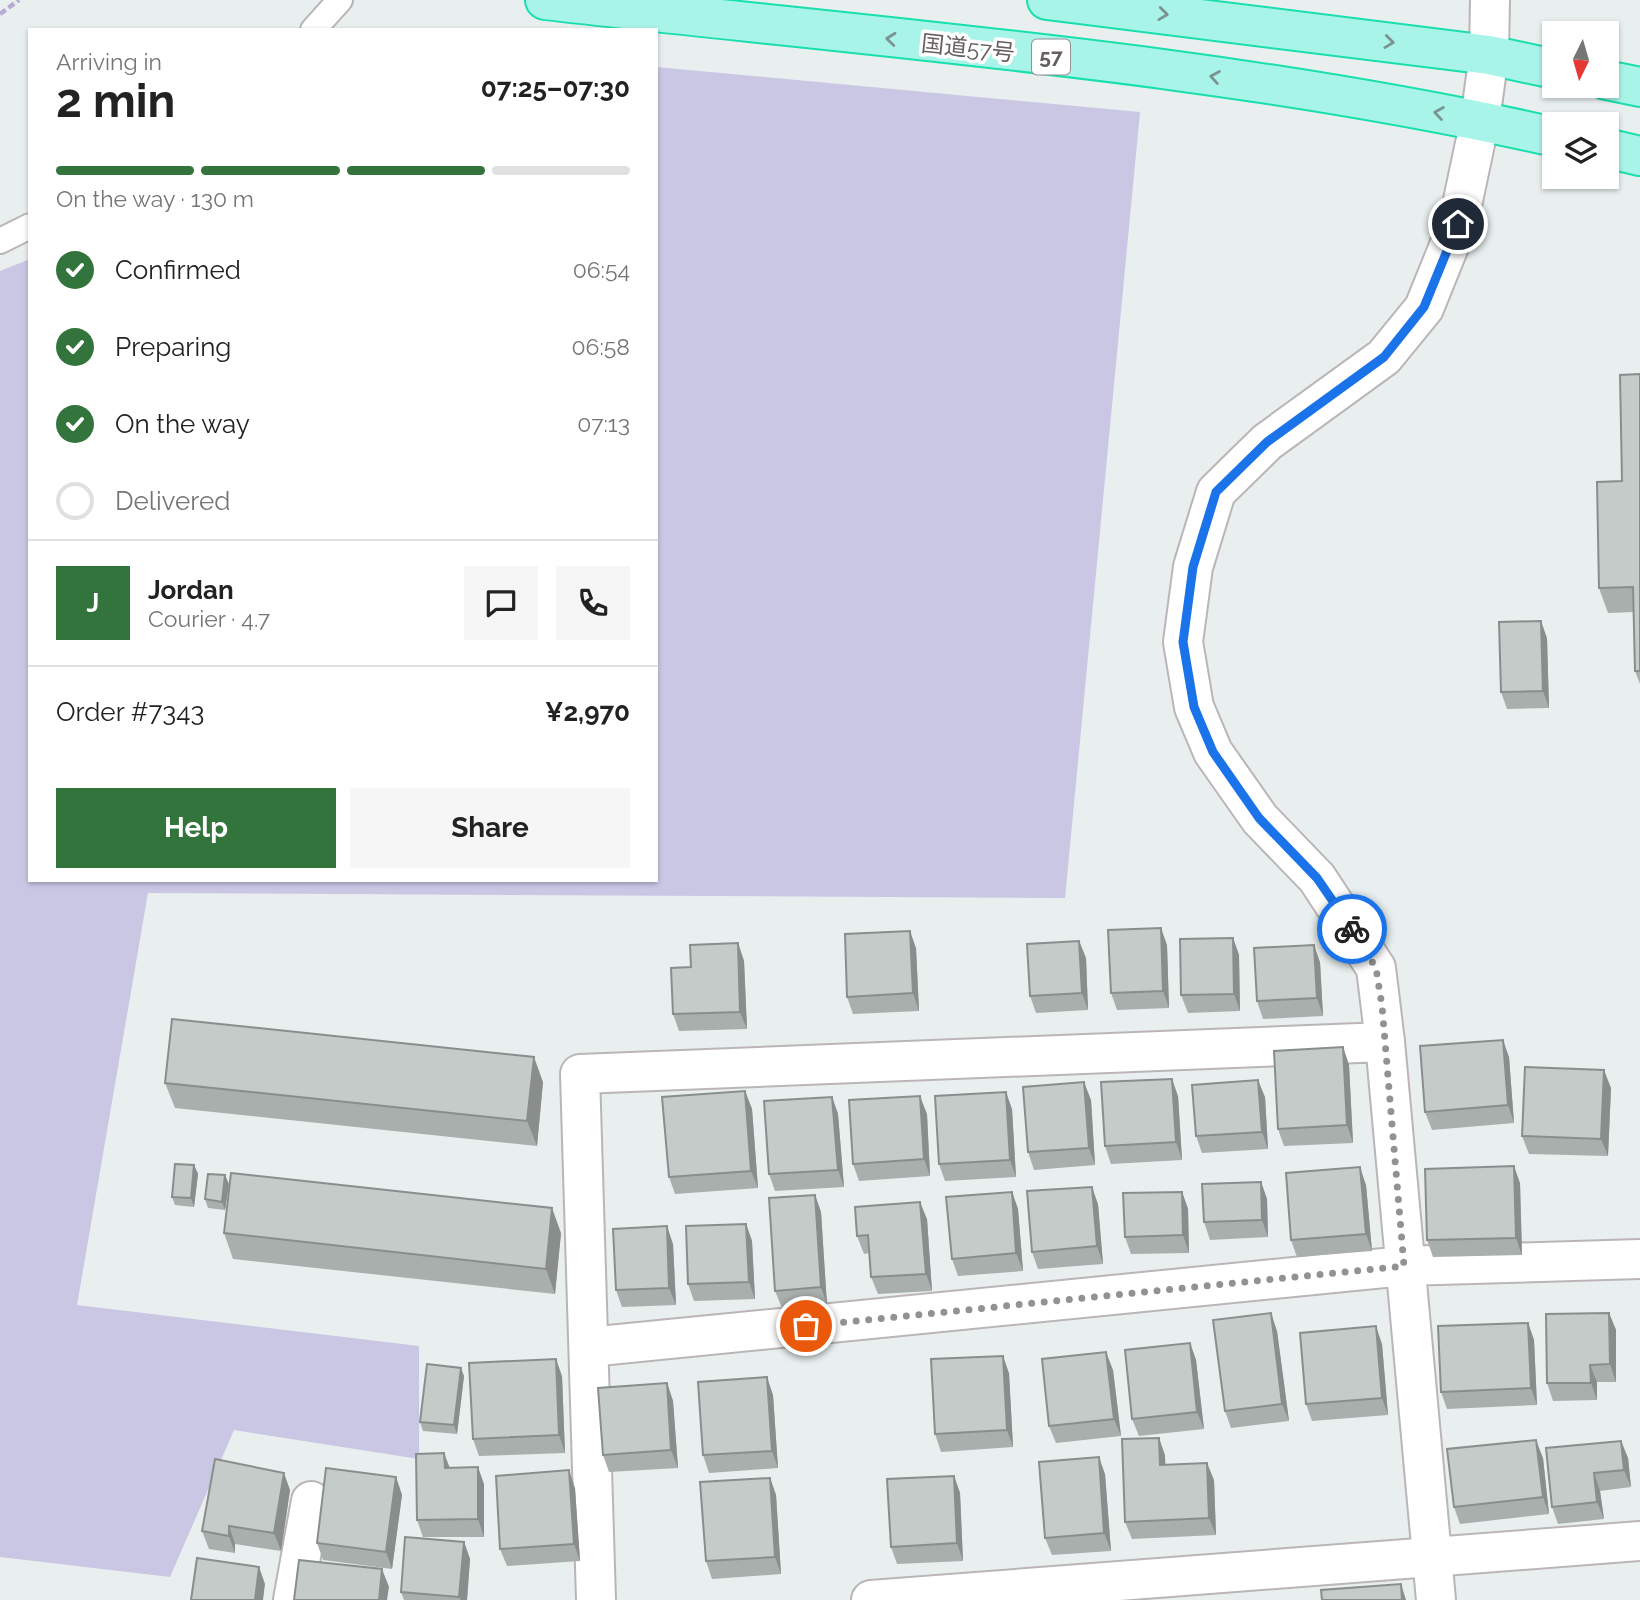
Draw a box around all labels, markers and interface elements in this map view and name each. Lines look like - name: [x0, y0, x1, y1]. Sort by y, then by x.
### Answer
- one-way arrow: [1157, 6, 1169, 21]
- north arrow: [1542, 21, 1619, 98]
- map controls: [1542, 21, 1619, 189]
- street label: 国道57号: [920, 29, 1016, 66]
- one-way arrow: [886, 32, 897, 47]
- one-way arrow: [1383, 35, 1395, 50]
- road number: 57: [1032, 40, 1070, 74]
- text: Arriving in: [56, 48, 162, 75]
- one-way arrow: [1209, 70, 1220, 85]
- text: 07:25–07:30: [481, 73, 630, 103]
- text: 2 min: [56, 74, 175, 128]
- one-way arrow: [1433, 106, 1445, 121]
- button: layers: [1542, 112, 1619, 189]
- text: On the way · 130 m: [56, 185, 254, 212]
- pin: [1428, 194, 1488, 254]
- icon: home: [1439, 205, 1477, 243]
- icon: check: [56, 251, 94, 289]
- text: Confirmed: [115, 255, 241, 285]
- text: 06:54: [573, 256, 630, 283]
- icon: check: [56, 328, 94, 366]
- text: Preparing: [115, 332, 231, 362]
- text: 06:58: [572, 333, 630, 360]
- icon: check: [56, 405, 94, 443]
- text: On the way: [115, 409, 250, 439]
- text: 07:13: [577, 410, 630, 437]
- text: Delivered: [115, 486, 230, 516]
- button: chat: [464, 566, 538, 640]
- button: phone: [556, 566, 630, 640]
- text: Jordan: [148, 575, 234, 605]
- text: J: [87, 588, 99, 618]
- text: Courier · 4.7: [148, 605, 270, 632]
- text: Order #7343: [56, 697, 204, 727]
- text: ¥2,970: [545, 697, 630, 727]
- button: Help: [56, 788, 336, 868]
- button: Share: [350, 788, 630, 868]
- courier: [1317, 894, 1387, 964]
- icon: bike: [1333, 910, 1371, 948]
- pin: [776, 1296, 836, 1356]
- icon: bag: [787, 1307, 825, 1345]

